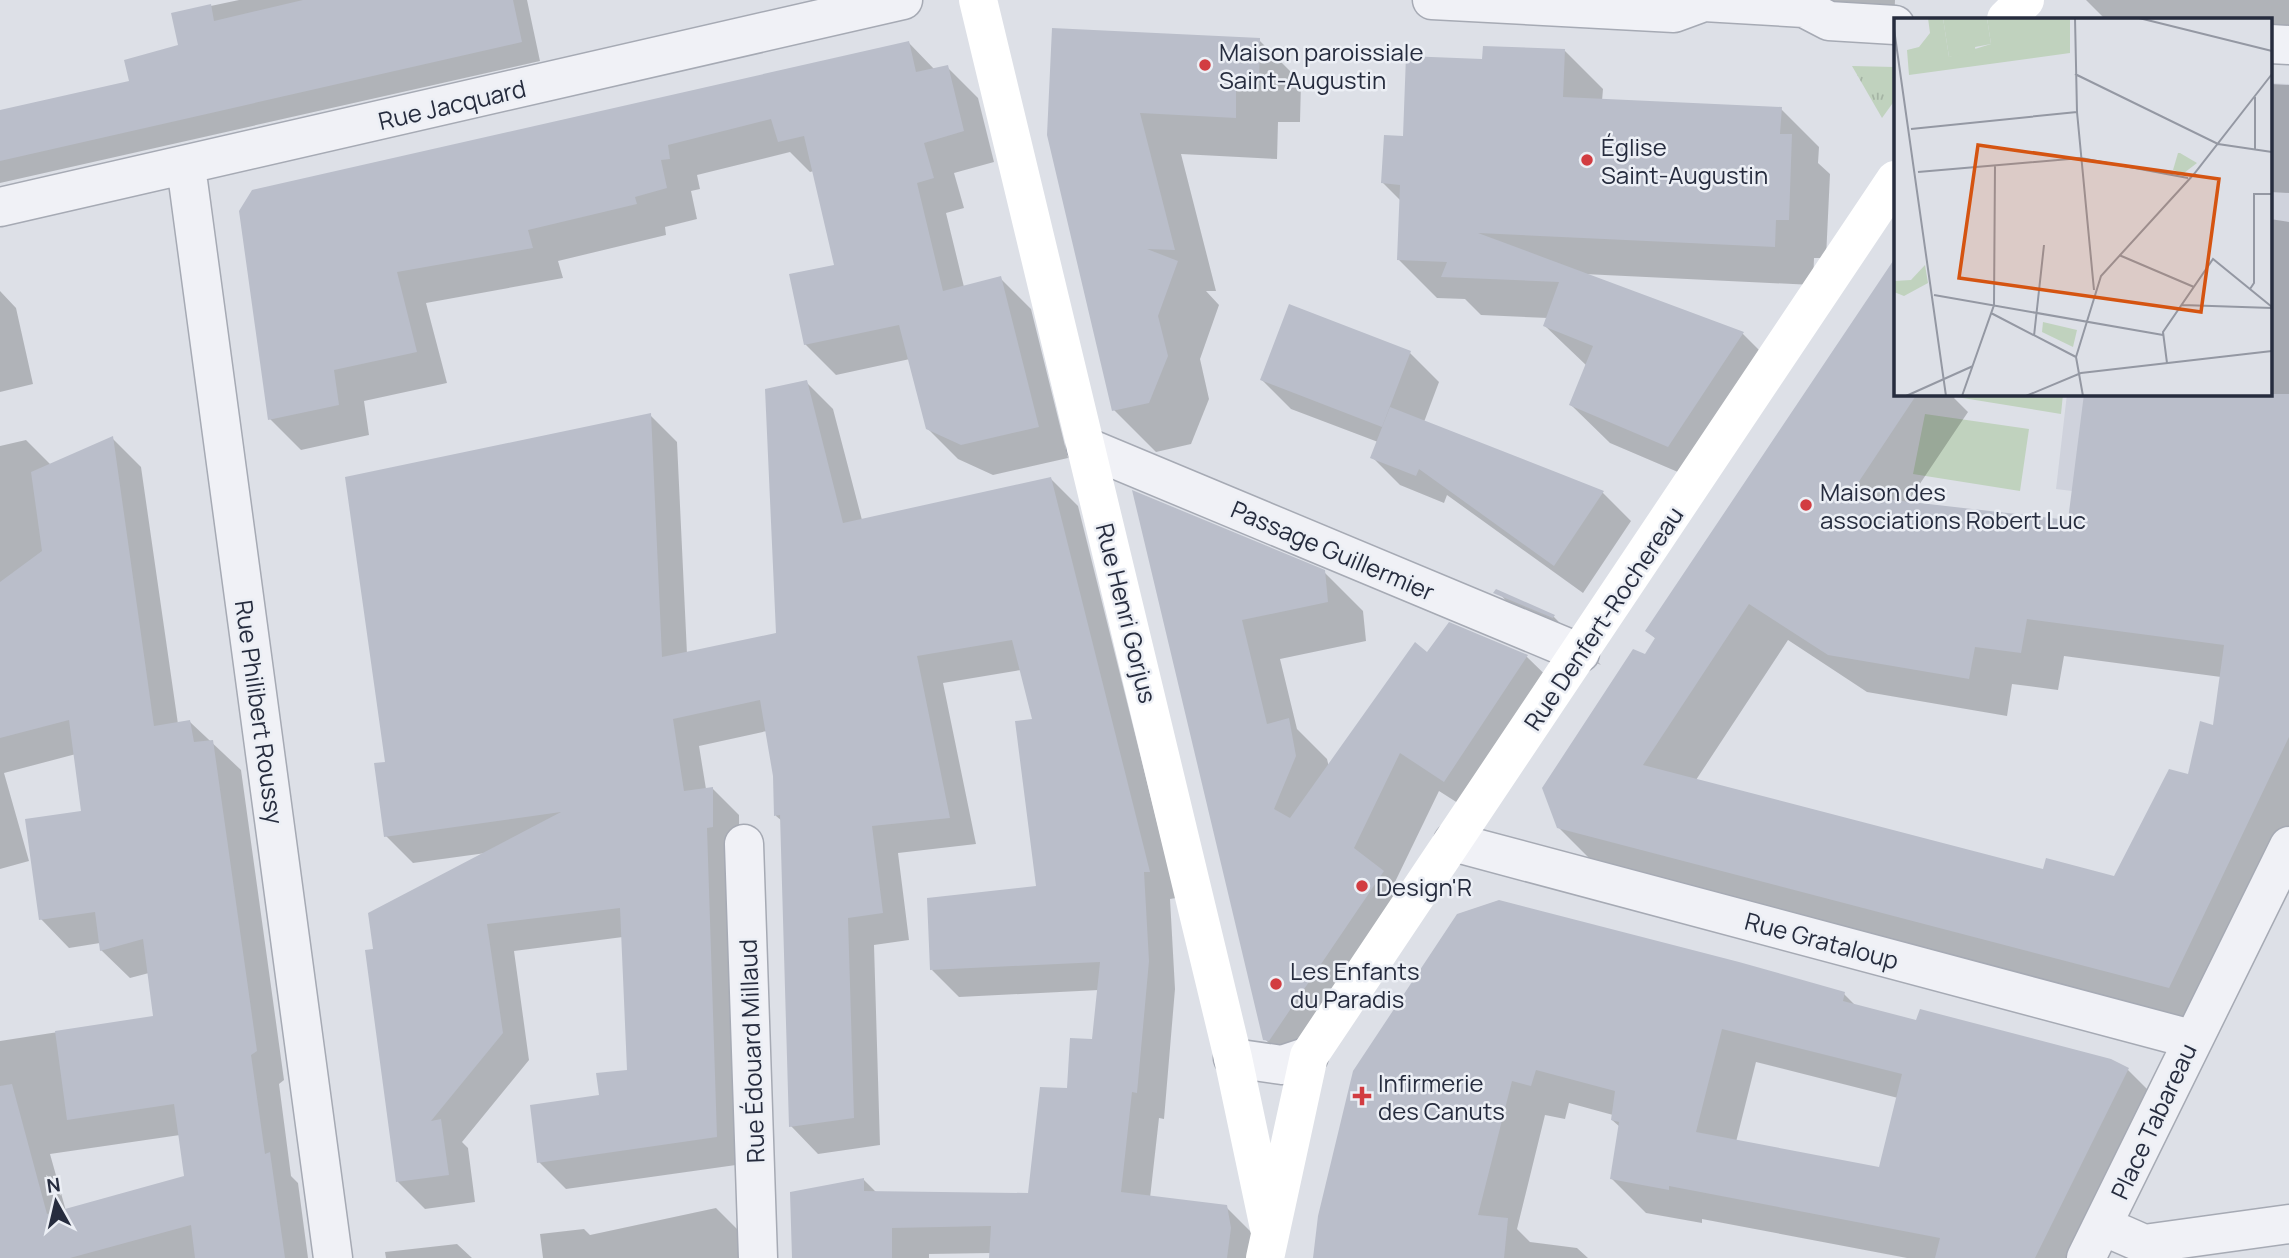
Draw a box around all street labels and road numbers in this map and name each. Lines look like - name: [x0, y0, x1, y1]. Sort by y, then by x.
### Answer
- street label: Rue Jacquard: [375, 71, 529, 137]
- street label: Passage Guillermier: [1226, 492, 1440, 608]
- street label: Rue Denfert-Rochereau: [1516, 500, 1690, 736]
- street label: Rue Henri Gorjus: [1089, 520, 1165, 706]
- street label: Rue Philibert Roussy: [228, 598, 292, 827]
- street label: Rue Grataloup: [1741, 904, 1903, 976]
- street label: Rue Édouard Millaud: [731, 938, 771, 1164]
- street label: Place Tabareau: [2102, 1038, 2204, 1204]

